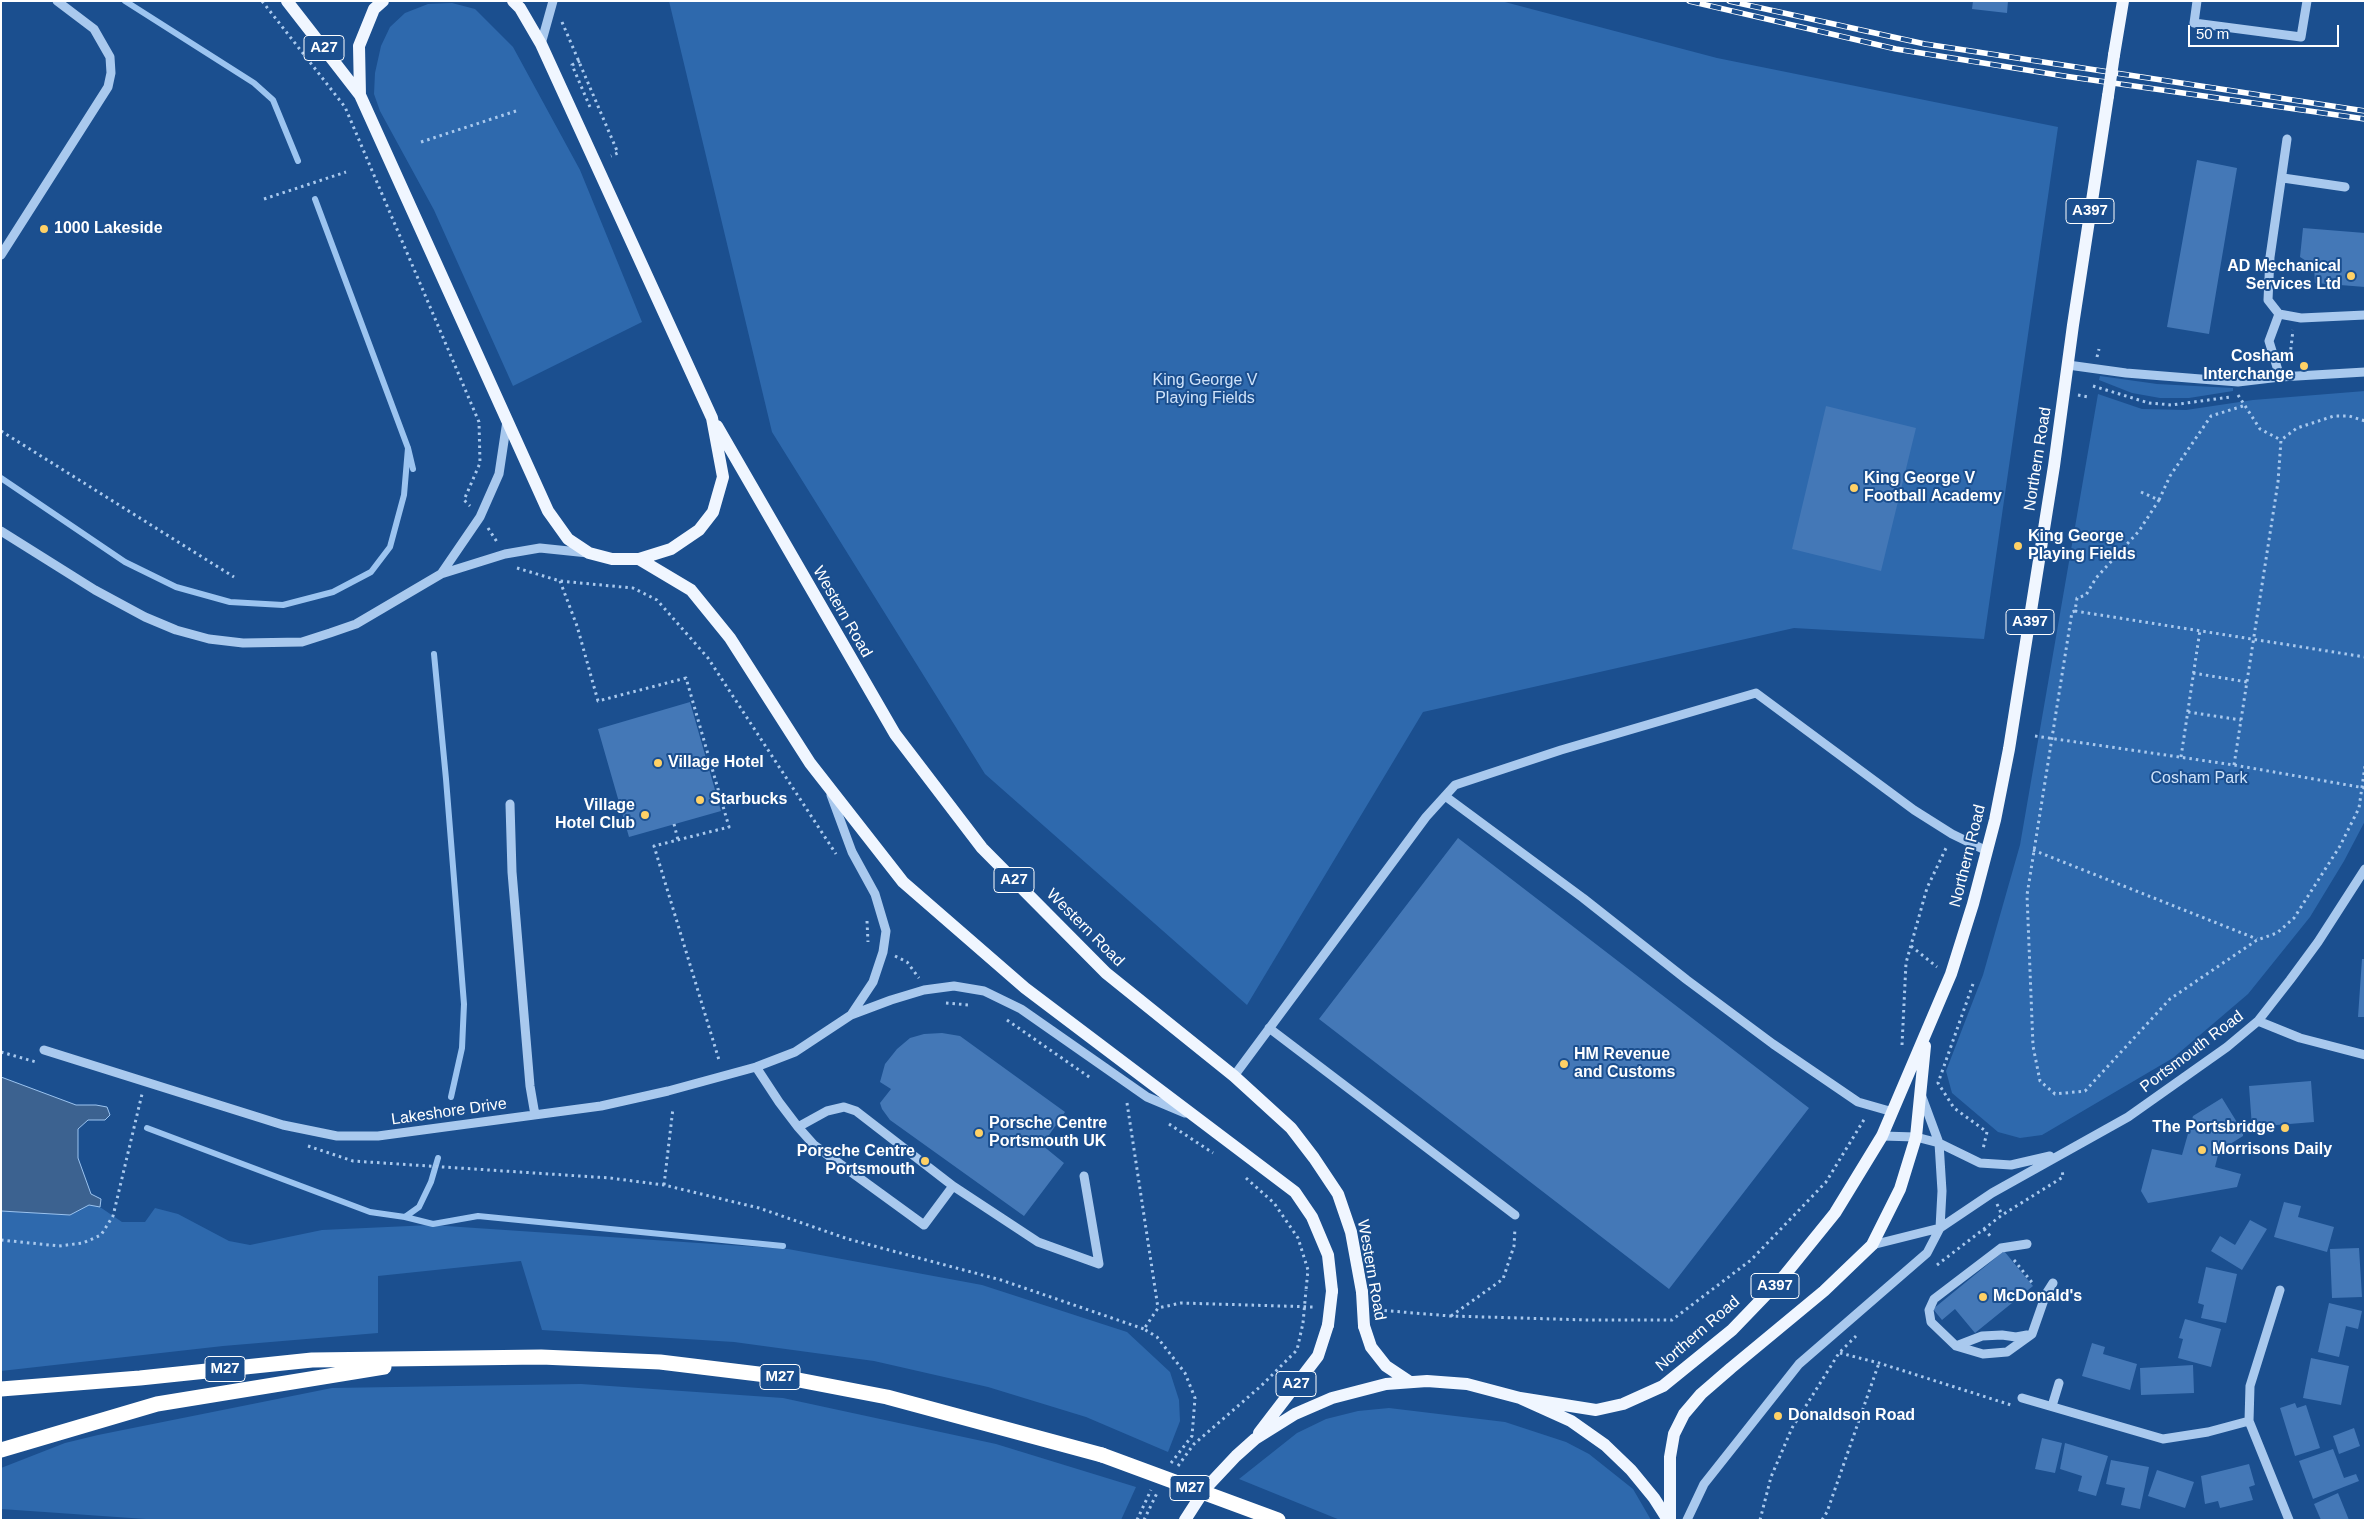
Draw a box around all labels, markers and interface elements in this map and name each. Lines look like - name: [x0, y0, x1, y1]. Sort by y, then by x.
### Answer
- scale bar: [2191, 15, 2342, 47]
- text: 50 m: [2196, 25, 2229, 42]
- road number: A27: [304, 36, 344, 60]
- road number: A397: [2066, 198, 2114, 224]
- place label: 1000 Lakeside: [54, 219, 163, 239]
- marker: 1000 Lakeside: [38, 223, 50, 235]
- place label: AD Mechanical Services Ltd: [2227, 257, 2341, 295]
- marker: AD Mechanical Services Ltd: [2345, 270, 2357, 282]
- place label: Cosham Interchange: [2203, 347, 2294, 385]
- marker: Cosham Interchange: [2298, 360, 2310, 372]
- park label: King George V Playing Fields: [1153, 371, 1257, 409]
- street label: Northern Road: [2020, 406, 2056, 512]
- place label: King George V Football Academy: [1864, 469, 2002, 507]
- marker: King George V Football Academy: [1848, 482, 1860, 494]
- place label: King George Playing Fields: [2028, 527, 2136, 565]
- marker: King George Playing Fields: [2012, 540, 2024, 552]
- street label: Western Road: [808, 563, 876, 661]
- road number: A397: [2006, 610, 2054, 634]
- place label: Village Hotel: [668, 753, 764, 773]
- marker: Village Hotel: [652, 757, 664, 769]
- park label: Cosham Park: [2151, 769, 2247, 789]
- place label: Starbucks: [710, 790, 787, 810]
- marker: Starbucks: [694, 794, 706, 806]
- place label: Village Hotel Club: [555, 796, 635, 834]
- street label: Northern Road: [1946, 803, 1990, 909]
- marker: Village Hotel Club: [639, 809, 651, 821]
- road number: A27: [994, 868, 1034, 892]
- street label: Western Road: [1042, 885, 1128, 971]
- street label: Portsmouth Road: [2137, 1007, 2247, 1097]
- place label: HM Revenue and Customs: [1574, 1045, 1675, 1083]
- marker: HM Revenue and Customs: [1558, 1058, 1570, 1070]
- street label: Lakeshore Drive: [390, 1094, 508, 1130]
- place label: Porsche Centre Portsmouth UK: [989, 1114, 1107, 1152]
- place label: The Portsbridge: [2152, 1118, 2275, 1138]
- marker: The Portsbridge: [2279, 1122, 2291, 1134]
- marker: Porsche Centre Portsmouth UK: [973, 1127, 985, 1139]
- place label: Morrisons Daily: [2212, 1140, 2332, 1160]
- place label: Porsche Centre Portsmouth: [797, 1142, 915, 1180]
- marker: Morrisons Daily: [2196, 1144, 2208, 1156]
- marker: Porsche Centre Portsmouth: [919, 1155, 931, 1167]
- street label: Western Road: [1353, 1218, 1389, 1322]
- road number: A397: [1751, 1274, 1799, 1298]
- place label: McDonald's: [1993, 1287, 2082, 1307]
- marker: McDonald's: [1977, 1291, 1989, 1303]
- street label: Northern Road: [1652, 1292, 1744, 1376]
- road number: M27: [205, 1356, 245, 1382]
- road number: M27: [760, 1364, 800, 1390]
- road number: A27: [1276, 1372, 1316, 1396]
- place label: Donaldson Road: [1788, 1406, 1915, 1426]
- marker: Donaldson Road: [1772, 1410, 1784, 1422]
- road number: M27: [1170, 1476, 1210, 1500]

